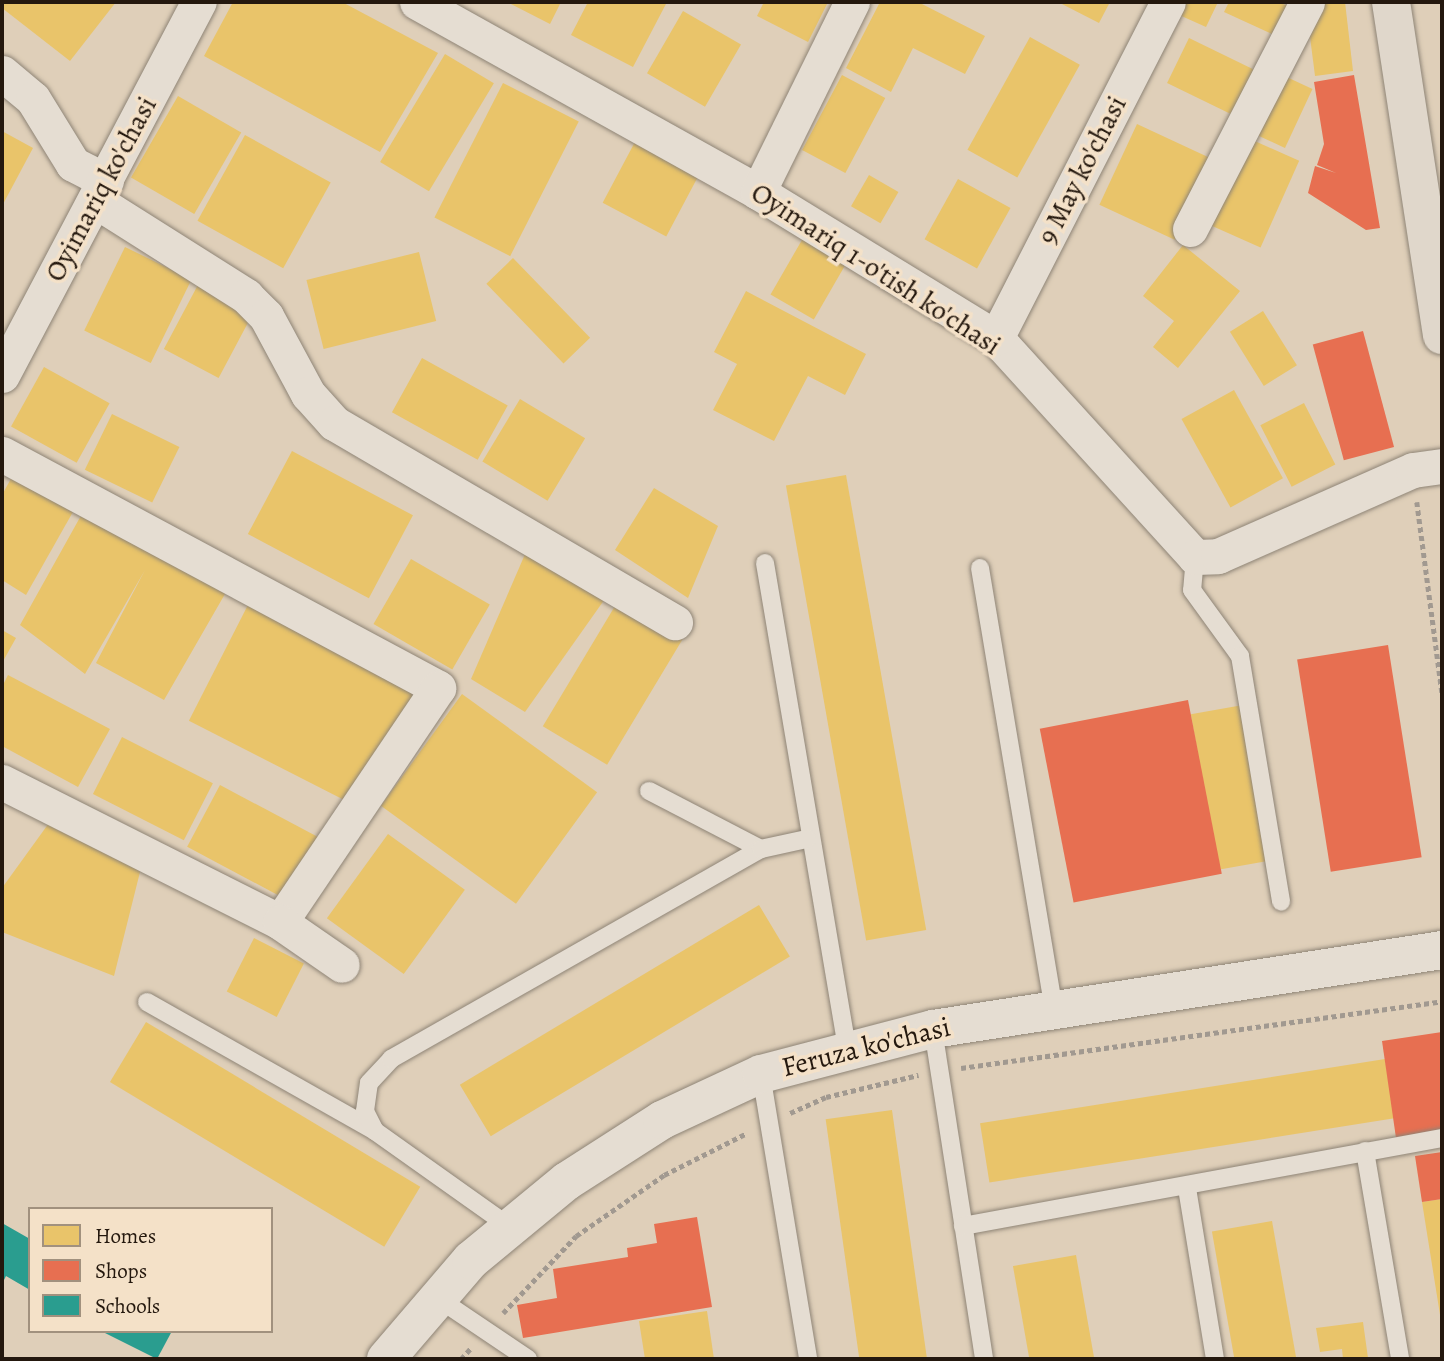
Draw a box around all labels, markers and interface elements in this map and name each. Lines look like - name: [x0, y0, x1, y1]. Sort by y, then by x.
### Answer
- street label: 9 May ko'chasi: [1030, 90, 1134, 250]
- street label: Oyimariq ko'chasi: [38, 91, 164, 287]
- street label: Oyimariq 1-o'tish ko'chasi: [745, 176, 1007, 362]
- street label: Feruza ko'chasi: [778, 1010, 954, 1084]
- legend: [28, 1207, 273, 1333]
- text: Homes: [95, 1222, 156, 1250]
- text: Shops: [95, 1257, 147, 1285]
- text: Schools: [95, 1292, 160, 1320]

